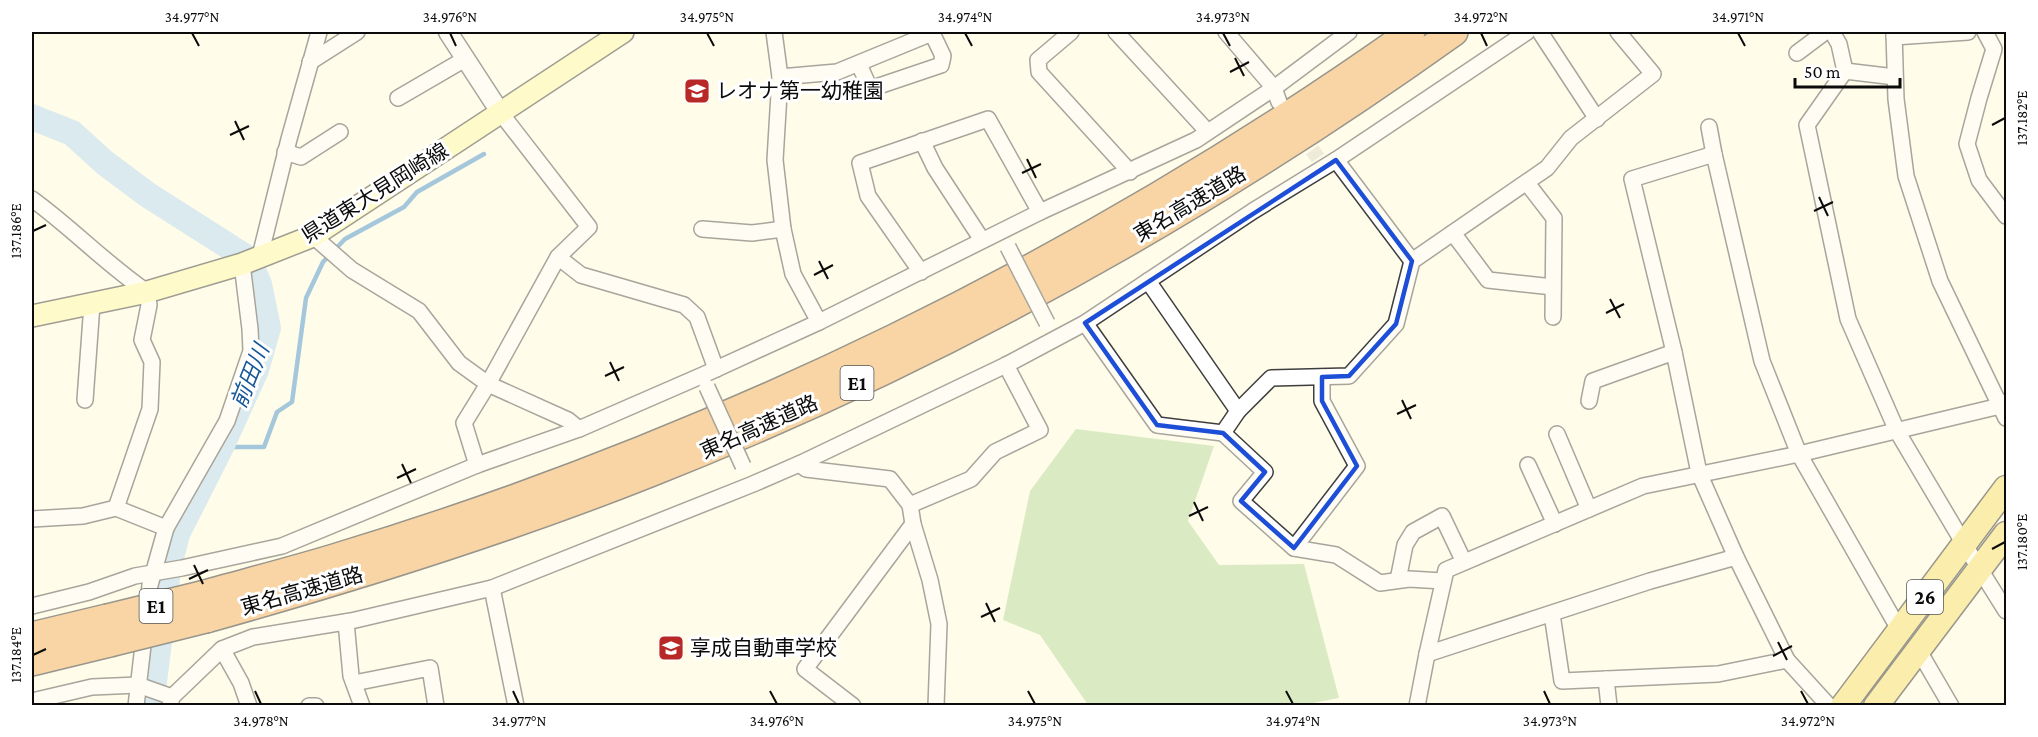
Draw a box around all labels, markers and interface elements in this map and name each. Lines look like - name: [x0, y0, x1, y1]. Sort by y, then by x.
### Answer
- text: 34.977°N: [165, 9, 219, 25]
- text: 34.976°N: [423, 9, 477, 25]
- text: 34.975°N: [680, 9, 734, 25]
- text: 34.974°N: [938, 9, 992, 25]
- text: 34.973°N: [1196, 9, 1250, 25]
- text: 34.972°N: [1454, 9, 1508, 25]
- text: 34.971°N: [1712, 9, 1764, 25]
- scale bar: [1795, 51, 1900, 89]
- text: 50 m: [1804, 62, 1841, 82]
- school or university icon: レオナ第一幼稚園: [682, 76, 712, 106]
- place label: レオナ第一幼稚園: [716, 79, 884, 103]
- text: 137.182°E: [2014, 91, 2030, 145]
- street label: 県道東大見岡崎線: [297, 138, 453, 248]
- street label: 東名高速道路: [1130, 161, 1250, 247]
- text: 137.186°E: [8, 203, 24, 259]
- water label: 前田川: [226, 339, 275, 411]
- road number: E1: [840, 366, 874, 400]
- street label: 東名高速道路: [697, 390, 821, 464]
- text: 137.180°E: [2014, 514, 2030, 570]
- street label: 東名高速道路: [238, 562, 366, 620]
- road number: 26: [1907, 580, 1943, 614]
- road number: E1: [140, 589, 172, 623]
- text: 137.184°E: [8, 627, 24, 683]
- school or university icon: 享成自動車学校: [656, 633, 686, 663]
- place label: 享成自動車学校: [690, 636, 837, 660]
- text: 34.978°N: [233, 713, 289, 729]
- text: 34.977°N: [492, 713, 546, 729]
- text: 34.976°N: [750, 713, 804, 729]
- text: 34.975°N: [1008, 713, 1062, 729]
- text: 34.974°N: [1266, 713, 1320, 729]
- text: 34.973°N: [1523, 713, 1577, 729]
- text: 34.972°N: [1781, 713, 1835, 729]

